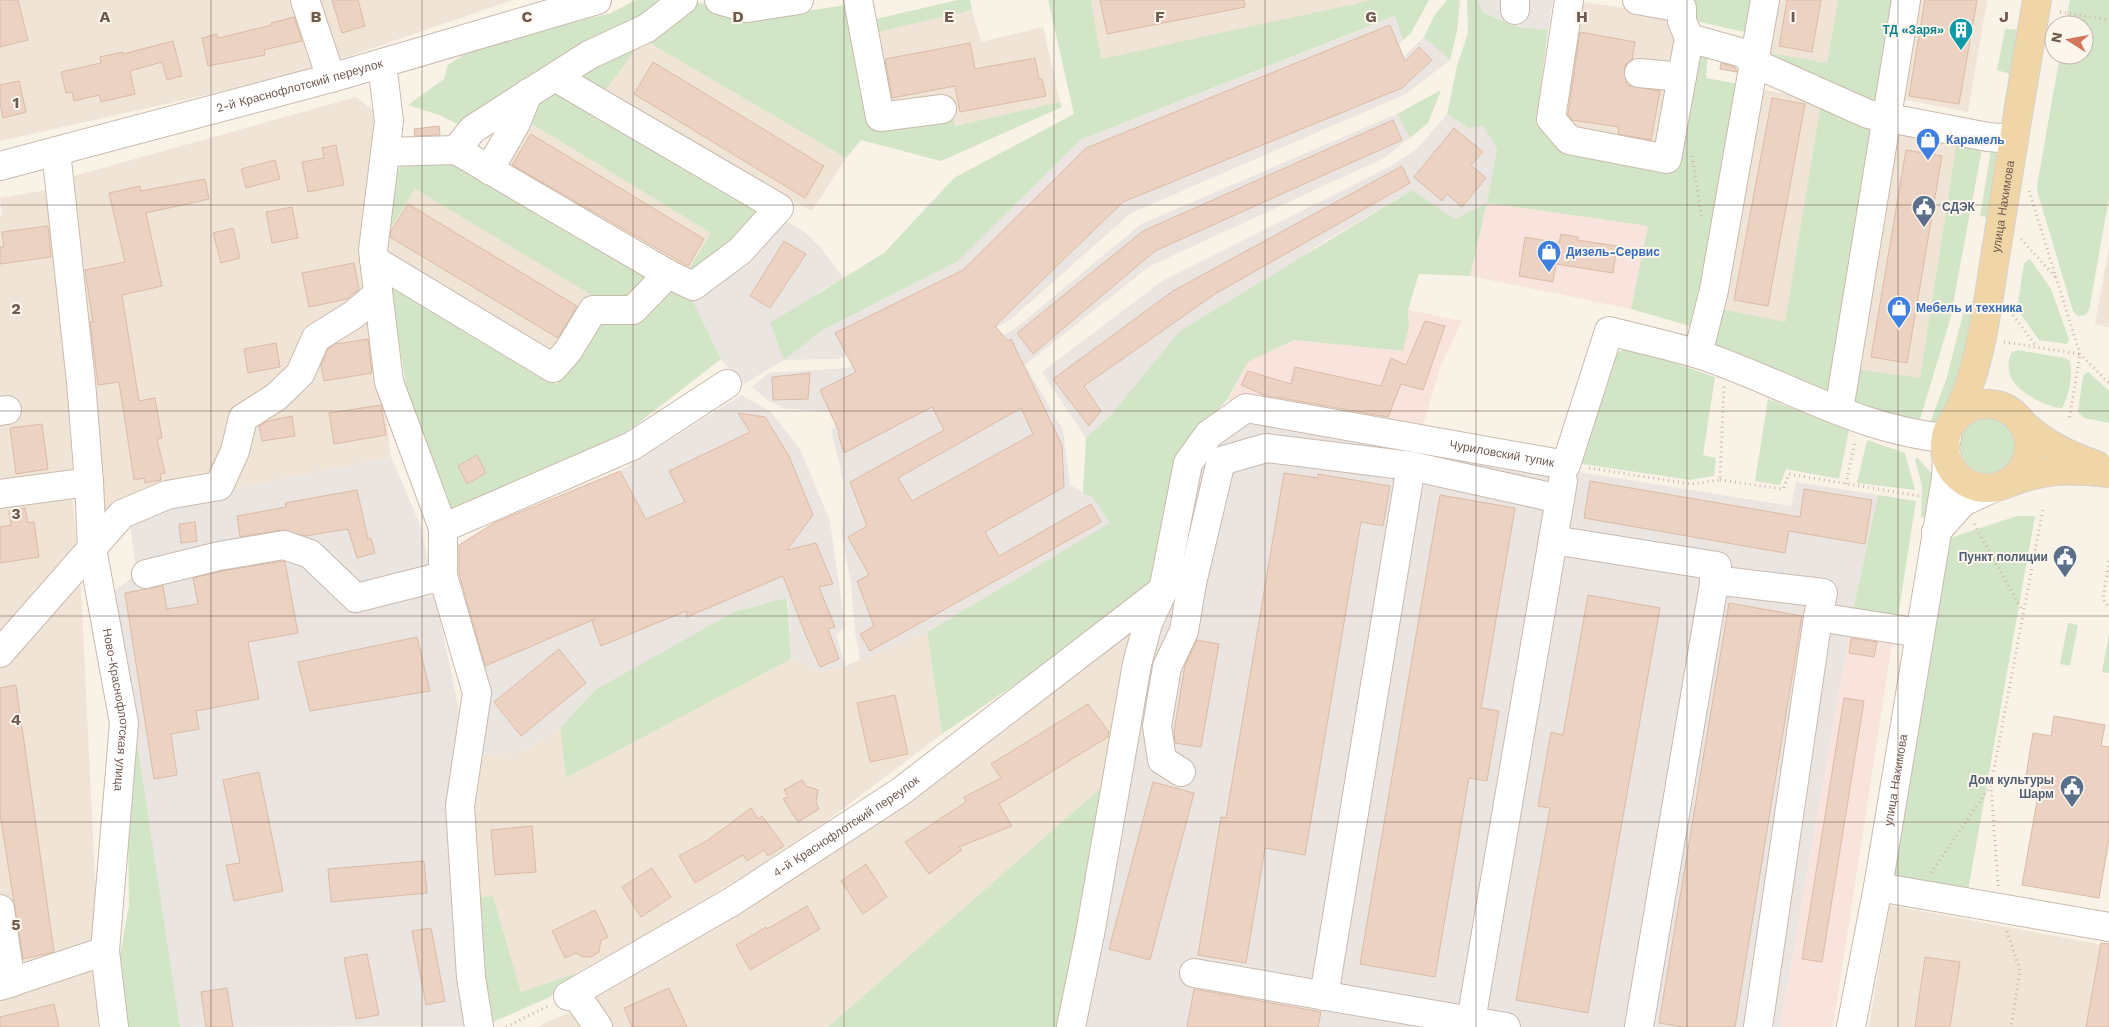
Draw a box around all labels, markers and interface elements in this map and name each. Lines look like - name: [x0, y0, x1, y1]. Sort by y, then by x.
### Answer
- text: A: [100, 7, 111, 26]
- text: B: [311, 7, 322, 26]
- text: C: [522, 7, 533, 26]
- text: D: [732, 7, 744, 26]
- text: E: [944, 7, 954, 26]
- text: F: [1155, 7, 1165, 26]
- text: G: [1365, 7, 1377, 26]
- text: H: [1576, 7, 1588, 26]
- text: I: [1790, 7, 1796, 26]
- text: J: [1999, 7, 2009, 26]
- north arrow: [2044, 15, 2094, 65]
- building icon: ТД «Заря»: [1948, 17, 1974, 51]
- place label: ТД «Заря»: [1883, 23, 1944, 37]
- text: N: [2047, 31, 2065, 44]
- street label: 2-й Краснофлотский переулок: [215, 56, 385, 115]
- text: 1: [13, 93, 19, 112]
- shop icon: Карамель: [1915, 127, 1941, 161]
- place label: Карамель: [1946, 133, 2005, 147]
- street label: улица Нахимова: [1989, 159, 2017, 254]
- public building icon: СДЭК: [1911, 194, 1937, 228]
- place label: СДЭК: [1942, 200, 1976, 214]
- shop icon: Дизель-Сервис: [1536, 239, 1562, 273]
- place label: Дизель-Сервис: [1566, 245, 1660, 259]
- shop icon: Мебель и техника: [1886, 295, 1912, 329]
- text: 2: [11, 299, 21, 318]
- place label: Мебель и техника: [1916, 301, 2023, 315]
- street label: Чуриловский тупик: [1448, 437, 1556, 470]
- text: 3: [11, 504, 21, 523]
- public building icon: Пункт полиции: [2052, 544, 2078, 578]
- place label: Пункт полиции: [1959, 550, 2048, 564]
- street label: Ново-Краснофлотская улица: [100, 627, 131, 792]
- text: 4: [11, 710, 21, 729]
- street label: улица Нахимова: [1881, 733, 1910, 827]
- street label: 4-й Краснофлотский переулок: [770, 772, 923, 880]
- place label: Дом культуры Шарм: [1969, 773, 2054, 801]
- public building icon: Дом культуры Шарм: [2059, 774, 2085, 808]
- text: 5: [11, 915, 21, 934]

